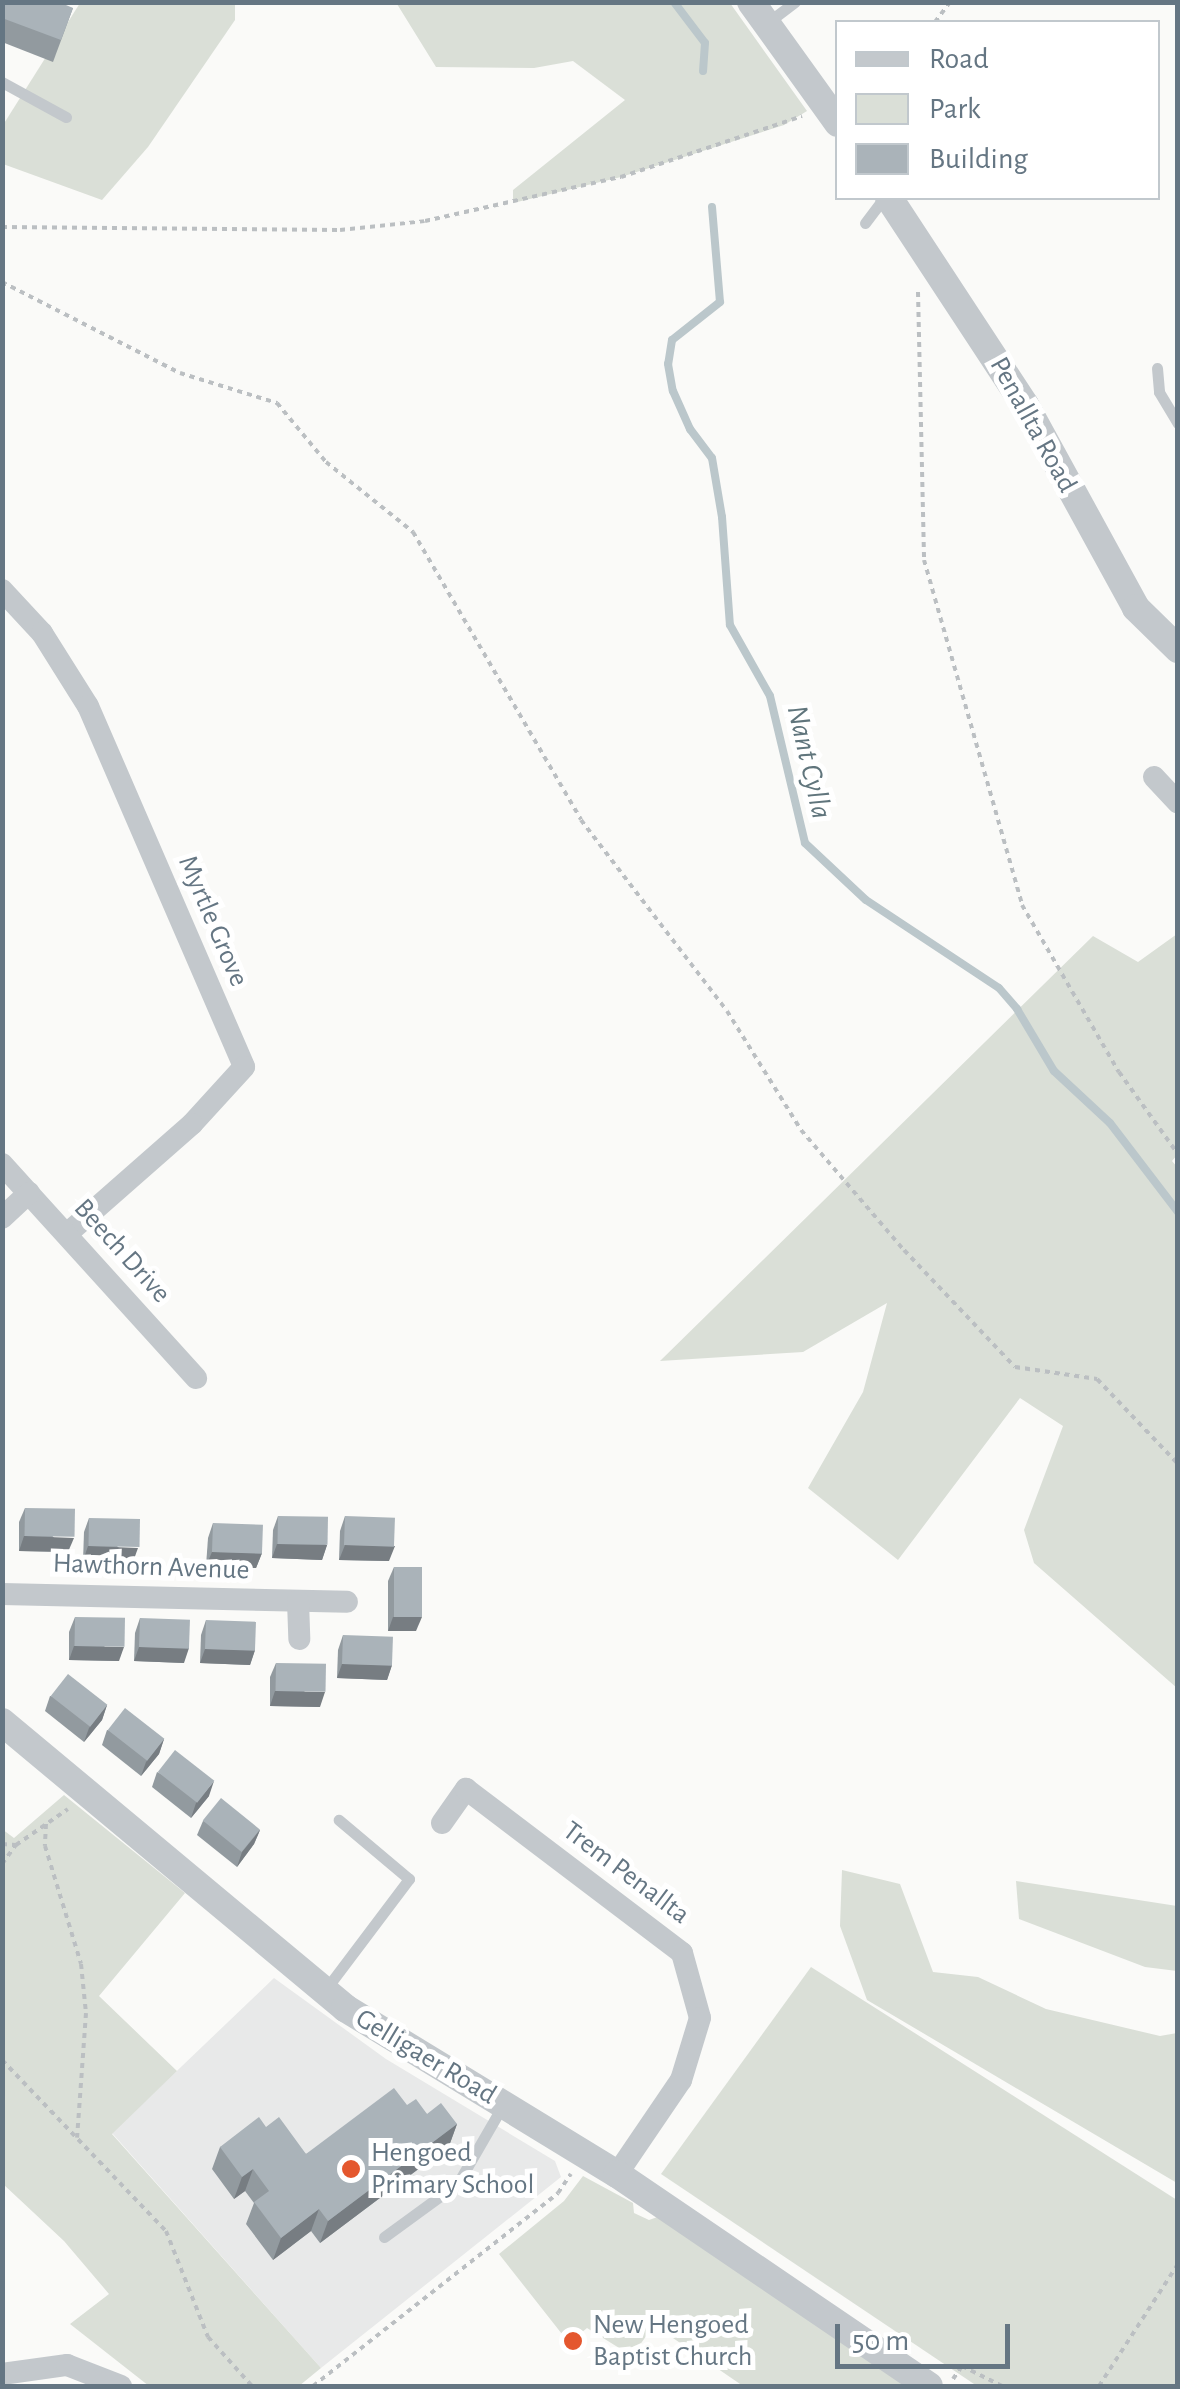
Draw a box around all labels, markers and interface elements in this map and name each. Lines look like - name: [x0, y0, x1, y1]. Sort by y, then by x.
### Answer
- legend: [835, 20, 1160, 200]
- text: Road: [929, 44, 989, 74]
- text: Park: [929, 94, 981, 124]
- text: Building: [929, 144, 1028, 174]
- street label: Penallta Road: [982, 351, 1084, 499]
- water label: Nant Cylla: [778, 702, 840, 822]
- street label: Myrtle Grove: [170, 851, 256, 991]
- street label: Beech Drive: [66, 1192, 178, 1310]
- street label: Hawthorn Avenue: [52, 1547, 250, 1587]
- street label: Trem Penallta: [556, 1814, 696, 1932]
- street label: Gelligaer Road: [350, 2002, 502, 2112]
- place label: Hengoed Primary School: [371, 2136, 534, 2202]
- marker: Hengoed Primary School: [340, 2158, 362, 2180]
- scale bar: [840, 2304, 1015, 2366]
- place label: New Hengoed Baptist Church: [593, 2308, 752, 2374]
- text: 50 m: [852, 2326, 909, 2356]
- marker: New Hengoed Baptist Church: [562, 2330, 584, 2352]

